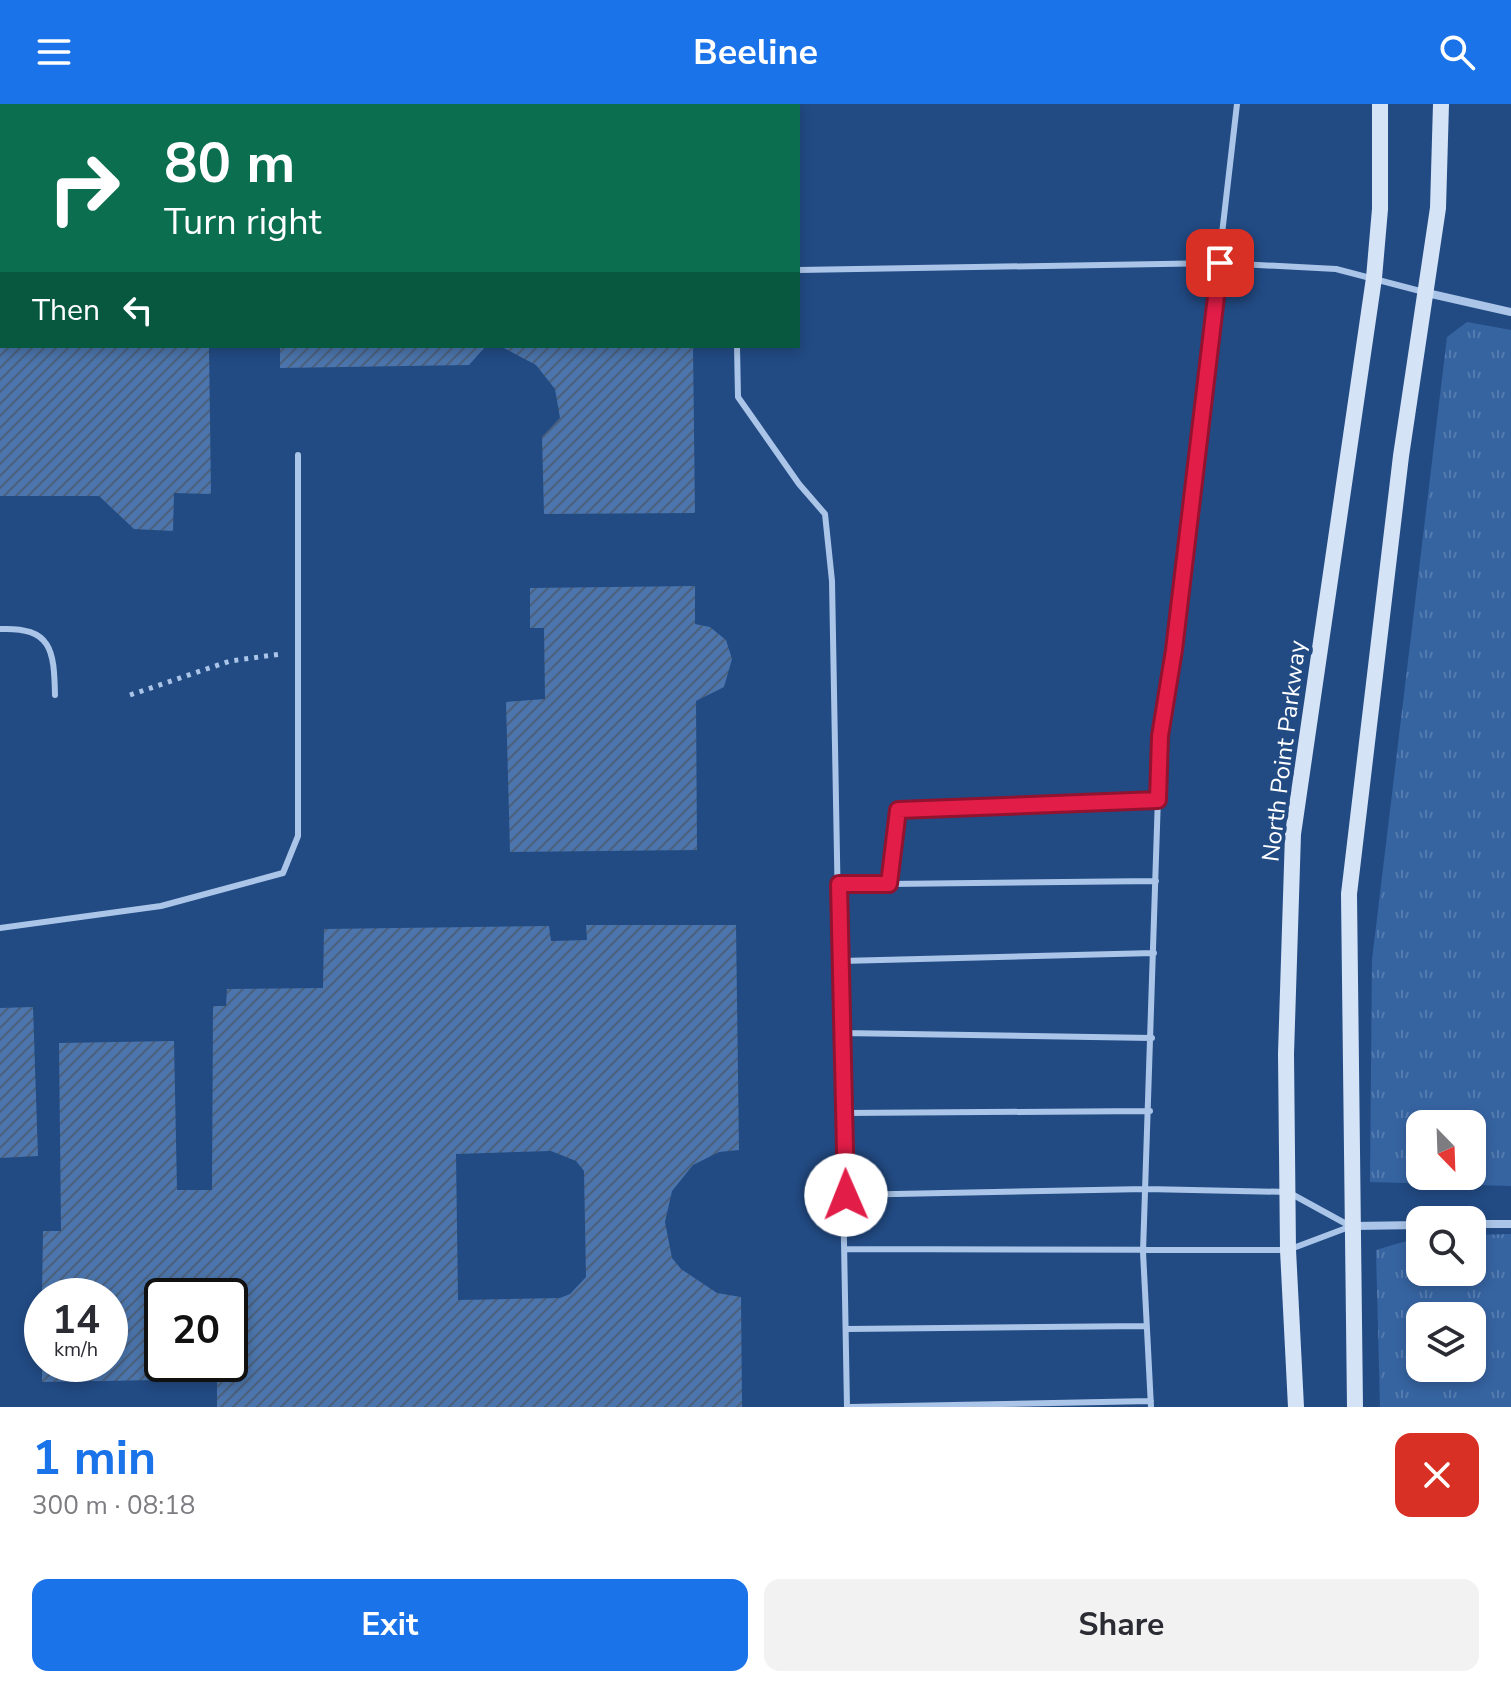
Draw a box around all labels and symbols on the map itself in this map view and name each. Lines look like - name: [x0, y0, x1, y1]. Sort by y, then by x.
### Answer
- pin: [1186, 229, 1254, 297]
- street label: North Point Parkway: [1255, 638, 1314, 863]
- north arrow: [1406, 1110, 1486, 1190]
- position arrow: [804, 1153, 888, 1237]
- speed limit sign: 20: [144, 1278, 248, 1382]

